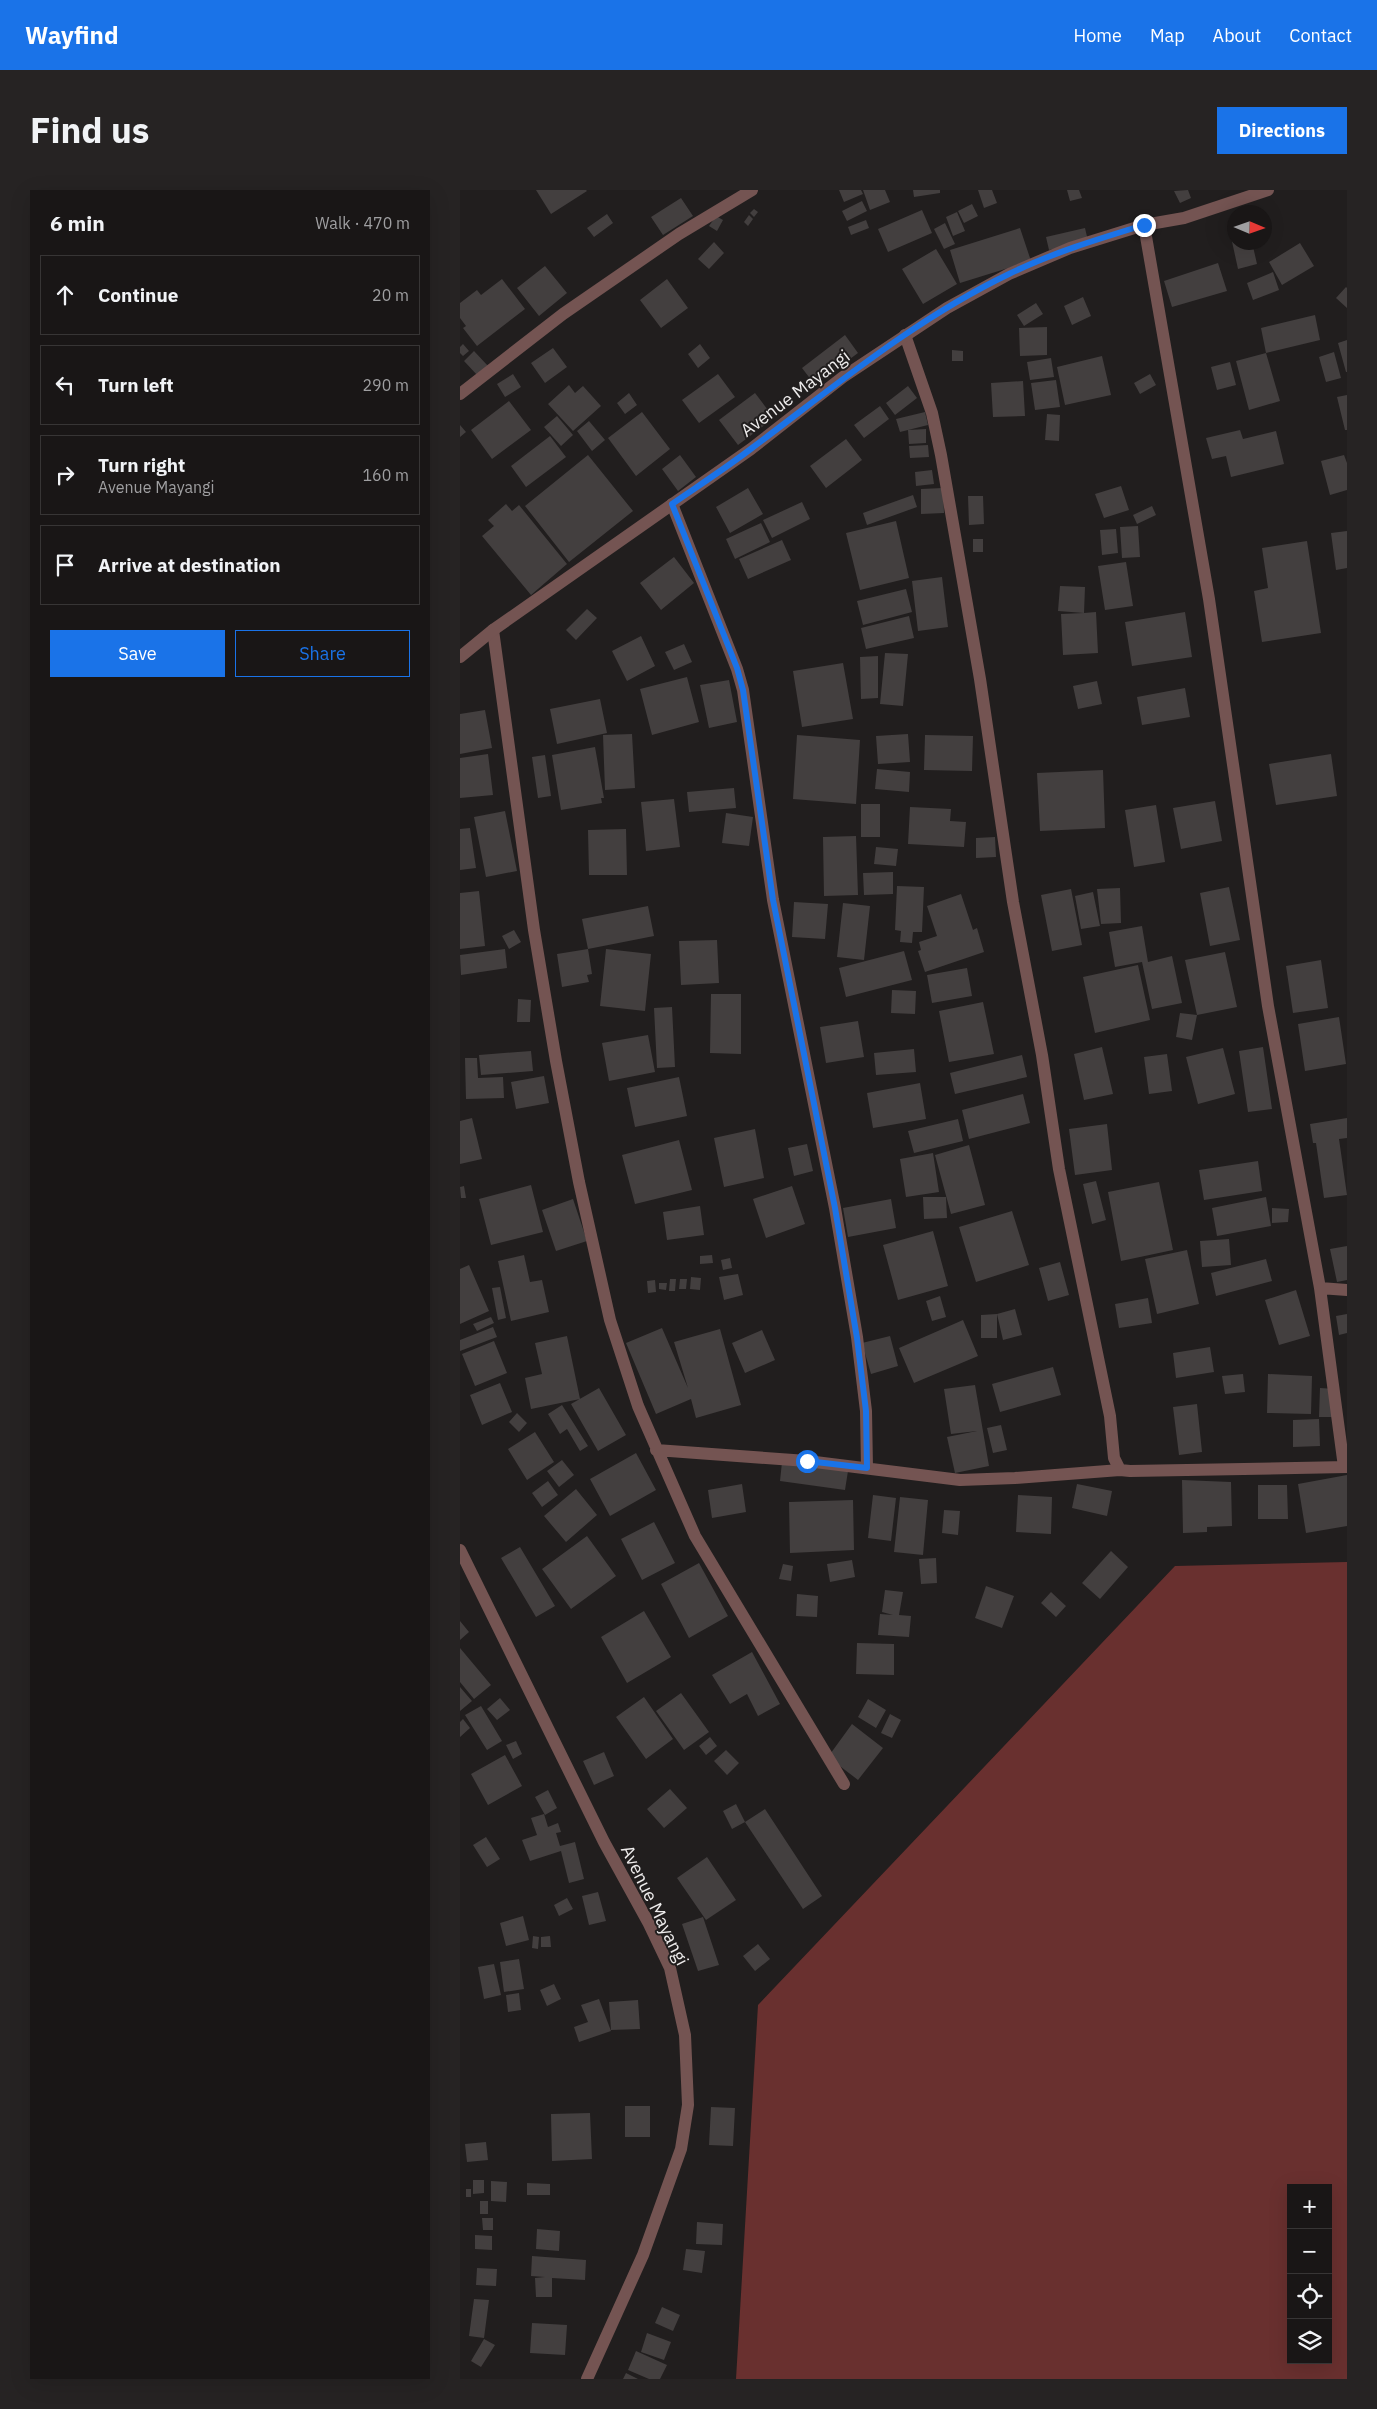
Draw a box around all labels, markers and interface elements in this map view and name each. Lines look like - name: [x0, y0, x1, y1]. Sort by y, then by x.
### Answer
- text: Wayfind: [25, 19, 118, 51]
- text: Home: [1074, 24, 1122, 47]
- text: Map: [1150, 24, 1185, 47]
- text: About: [1213, 24, 1261, 47]
- text: Contact: [1289, 24, 1352, 47]
- text: Find us: [30, 107, 149, 153]
- button: Directions: [1217, 107, 1347, 154]
- north arrow: [1227, 205, 1272, 250]
- text: 6 min: [50, 209, 105, 237]
- text: Walk · 470 m: [315, 213, 410, 233]
- route end: [1133, 214, 1156, 237]
- icon: ahead: [51, 281, 79, 309]
- text: Continue: [98, 283, 178, 307]
- text: 20 m: [372, 285, 409, 305]
- street label: Avenue Mayangi: [736, 344, 854, 442]
- icon: left: [51, 371, 79, 399]
- text: Turn left: [98, 373, 174, 397]
- text: 290 m: [362, 375, 409, 395]
- text: Turn right: [98, 453, 185, 477]
- icon: right: [51, 461, 79, 489]
- text: 160 m: [362, 465, 409, 485]
- text: Avenue Mayangi: [98, 477, 215, 497]
- icon: arrive: [51, 551, 79, 579]
- text: Arrive at destination: [98, 553, 281, 577]
- button: Save: [50, 630, 225, 677]
- button: Share: [235, 630, 410, 677]
- route start: [796, 1450, 819, 1473]
- street label: Avenue Mayangi: [616, 1841, 694, 1969]
- map controls: [1287, 2184, 1332, 2364]
- button: +: [1287, 2184, 1332, 2229]
- button: −: [1287, 2229, 1332, 2274]
- button: locate: [1287, 2274, 1332, 2319]
- button: layers: [1287, 2319, 1332, 2364]

